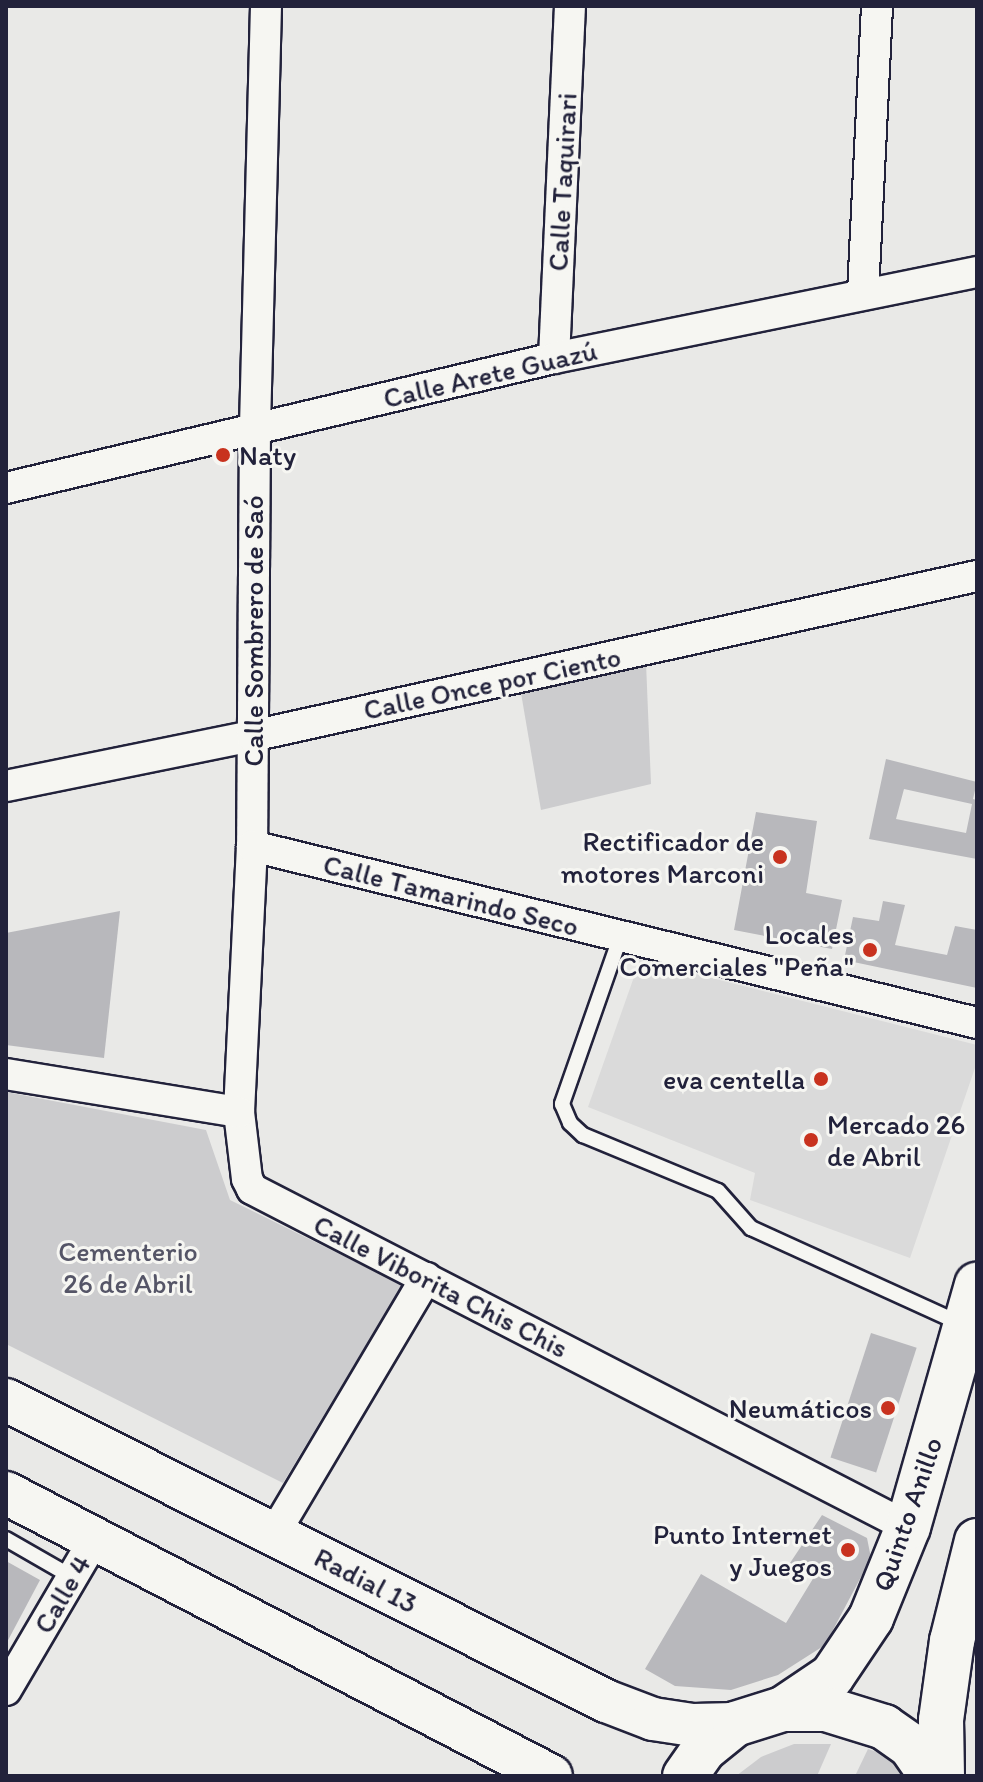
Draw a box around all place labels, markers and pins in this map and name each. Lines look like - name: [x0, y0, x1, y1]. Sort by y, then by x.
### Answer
- place label: Naty: [239, 438, 296, 472]
- marker: Naty: [214, 446, 232, 464]
- place label: Rectificador de motores Marconi: [561, 824, 764, 890]
- marker: Rectificador de motores Marconi: [771, 848, 789, 866]
- place label: Locales Comerciales "Peña": [621, 917, 854, 983]
- marker: Locales Comerciales "Peña": [861, 941, 879, 959]
- place label: eva centella: [663, 1062, 805, 1096]
- marker: eva centella: [812, 1070, 830, 1088]
- place label: Mercado 26 de Abril: [827, 1107, 965, 1173]
- marker: Mercado 26 de Abril: [802, 1131, 820, 1149]
- place label: Neumáticos: [729, 1391, 872, 1425]
- marker: Neumáticos: [879, 1399, 897, 1417]
- place label: Punto Internet y Juegos: [653, 1517, 832, 1583]
- marker: Punto Internet y Juegos: [839, 1541, 857, 1559]

